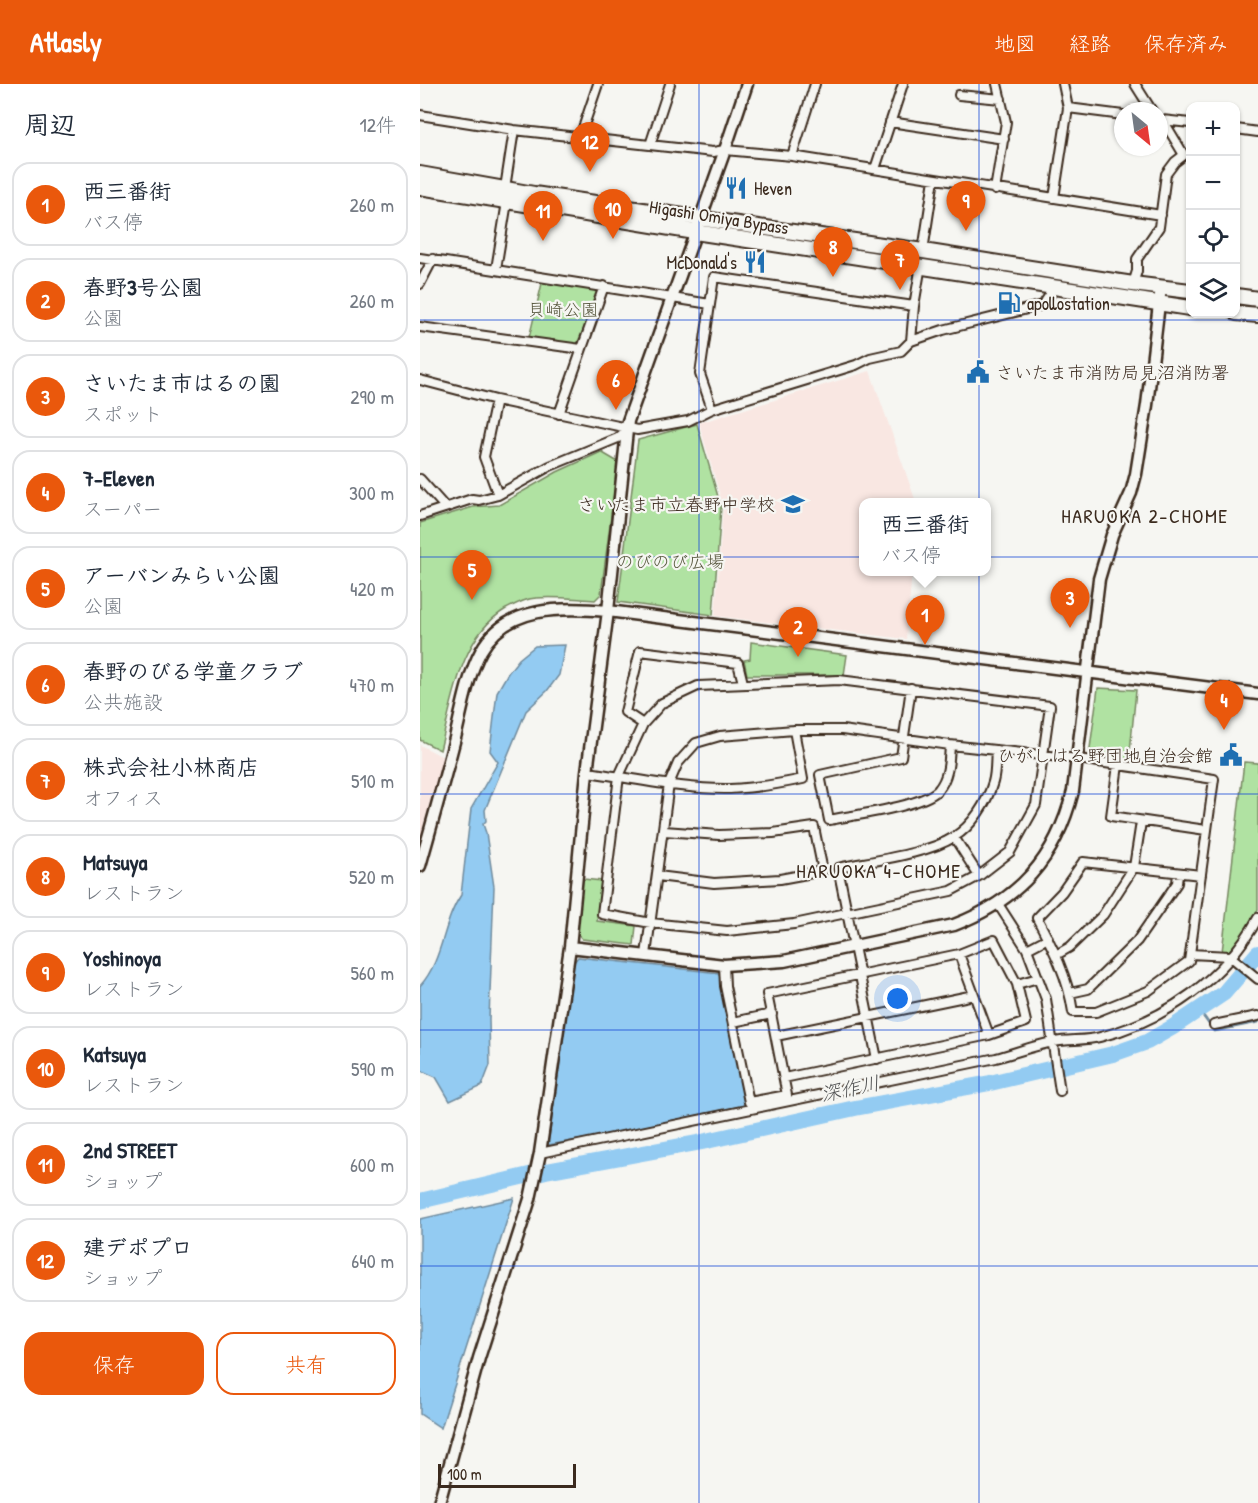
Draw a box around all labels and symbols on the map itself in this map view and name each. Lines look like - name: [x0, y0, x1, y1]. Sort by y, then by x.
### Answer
- north arrow: [1114, 102, 1168, 156]
- pin: 12: [570, 122, 610, 172]
- restaurant icon: Heven: [723, 175, 749, 201]
- place label: Heven: [754, 176, 792, 201]
- pin: 9: [946, 182, 986, 231]
- pin: 10: [594, 190, 632, 239]
- pin: 11: [524, 192, 562, 241]
- street label: Higashi Omiya Bypass: [648, 194, 790, 240]
- pin: 8: [814, 228, 852, 277]
- pin: 7: [880, 240, 920, 290]
- restaurant icon: McDonald's: [742, 249, 768, 275]
- place label: McDonald's: [667, 250, 737, 275]
- fuel station icon: apollostation: [996, 290, 1022, 316]
- place label: apollostation: [1027, 291, 1110, 316]
- park label: 貝崎公園: [527, 297, 599, 322]
- public building icon: さいたま市消防局見沼消防署: [965, 359, 991, 385]
- pin: 6: [596, 360, 636, 410]
- place label: さいたま市消防局見沼消防署: [996, 360, 1229, 385]
- school or university icon: さいたま市立春野中学校: [780, 491, 806, 517]
- place label: さいたま市立春野中学校: [578, 492, 775, 517]
- district label: HARUOKA 2-CHOME: [1061, 502, 1229, 529]
- park label: のびのび広場: [616, 549, 724, 574]
- pin: 5: [452, 550, 492, 600]
- pin: 3: [1050, 578, 1090, 628]
- pin: 1: [906, 596, 944, 645]
- pin: 2: [778, 608, 818, 657]
- pin: 4: [1204, 680, 1244, 730]
- public building icon: ひがしはる野団地自治会館: [1218, 742, 1244, 768]
- place label: ひがしはる野団地自治会館: [997, 743, 1213, 768]
- district label: HARUOKA 4-CHOME: [796, 857, 962, 884]
- your location: [883, 984, 912, 1013]
- water label: 深作川: [818, 1069, 882, 1107]
- scale bar: [438, 1461, 576, 1488]

